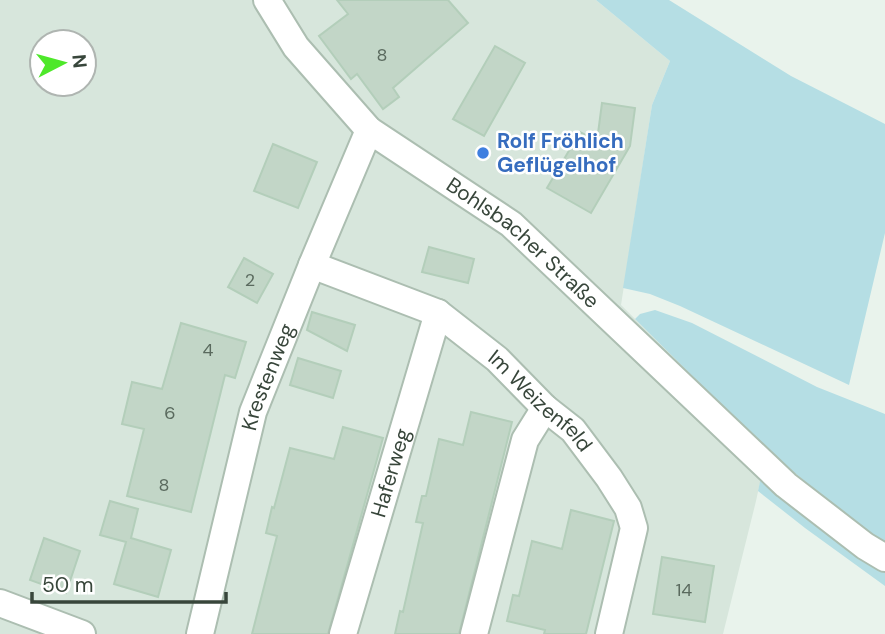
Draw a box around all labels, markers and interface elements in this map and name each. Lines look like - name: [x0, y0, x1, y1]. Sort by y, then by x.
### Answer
- north arrow: [28, 28, 98, 98]
- house number: 8: [377, 43, 387, 67]
- text: N: [66, 53, 93, 69]
- place label: Rolf Fröhlich Geflügelhof: [497, 127, 624, 179]
- marker: Rolf Fröhlich Geflügelhof: [475, 145, 491, 161]
- street label: Bohlsbacher Straße: [441, 171, 605, 315]
- house number: 2: [245, 268, 255, 292]
- street label: Krestenweg: [235, 319, 301, 433]
- house number: 4: [203, 338, 214, 362]
- street label: Im Weizenfeld: [483, 343, 599, 458]
- house number: 6: [164, 401, 176, 425]
- street label: Haferweg: [364, 425, 417, 521]
- house number: 8: [159, 473, 169, 497]
- scale bar: [32, 560, 226, 604]
- text: 50 m: [42, 571, 93, 599]
- house number: 14: [676, 578, 692, 602]

